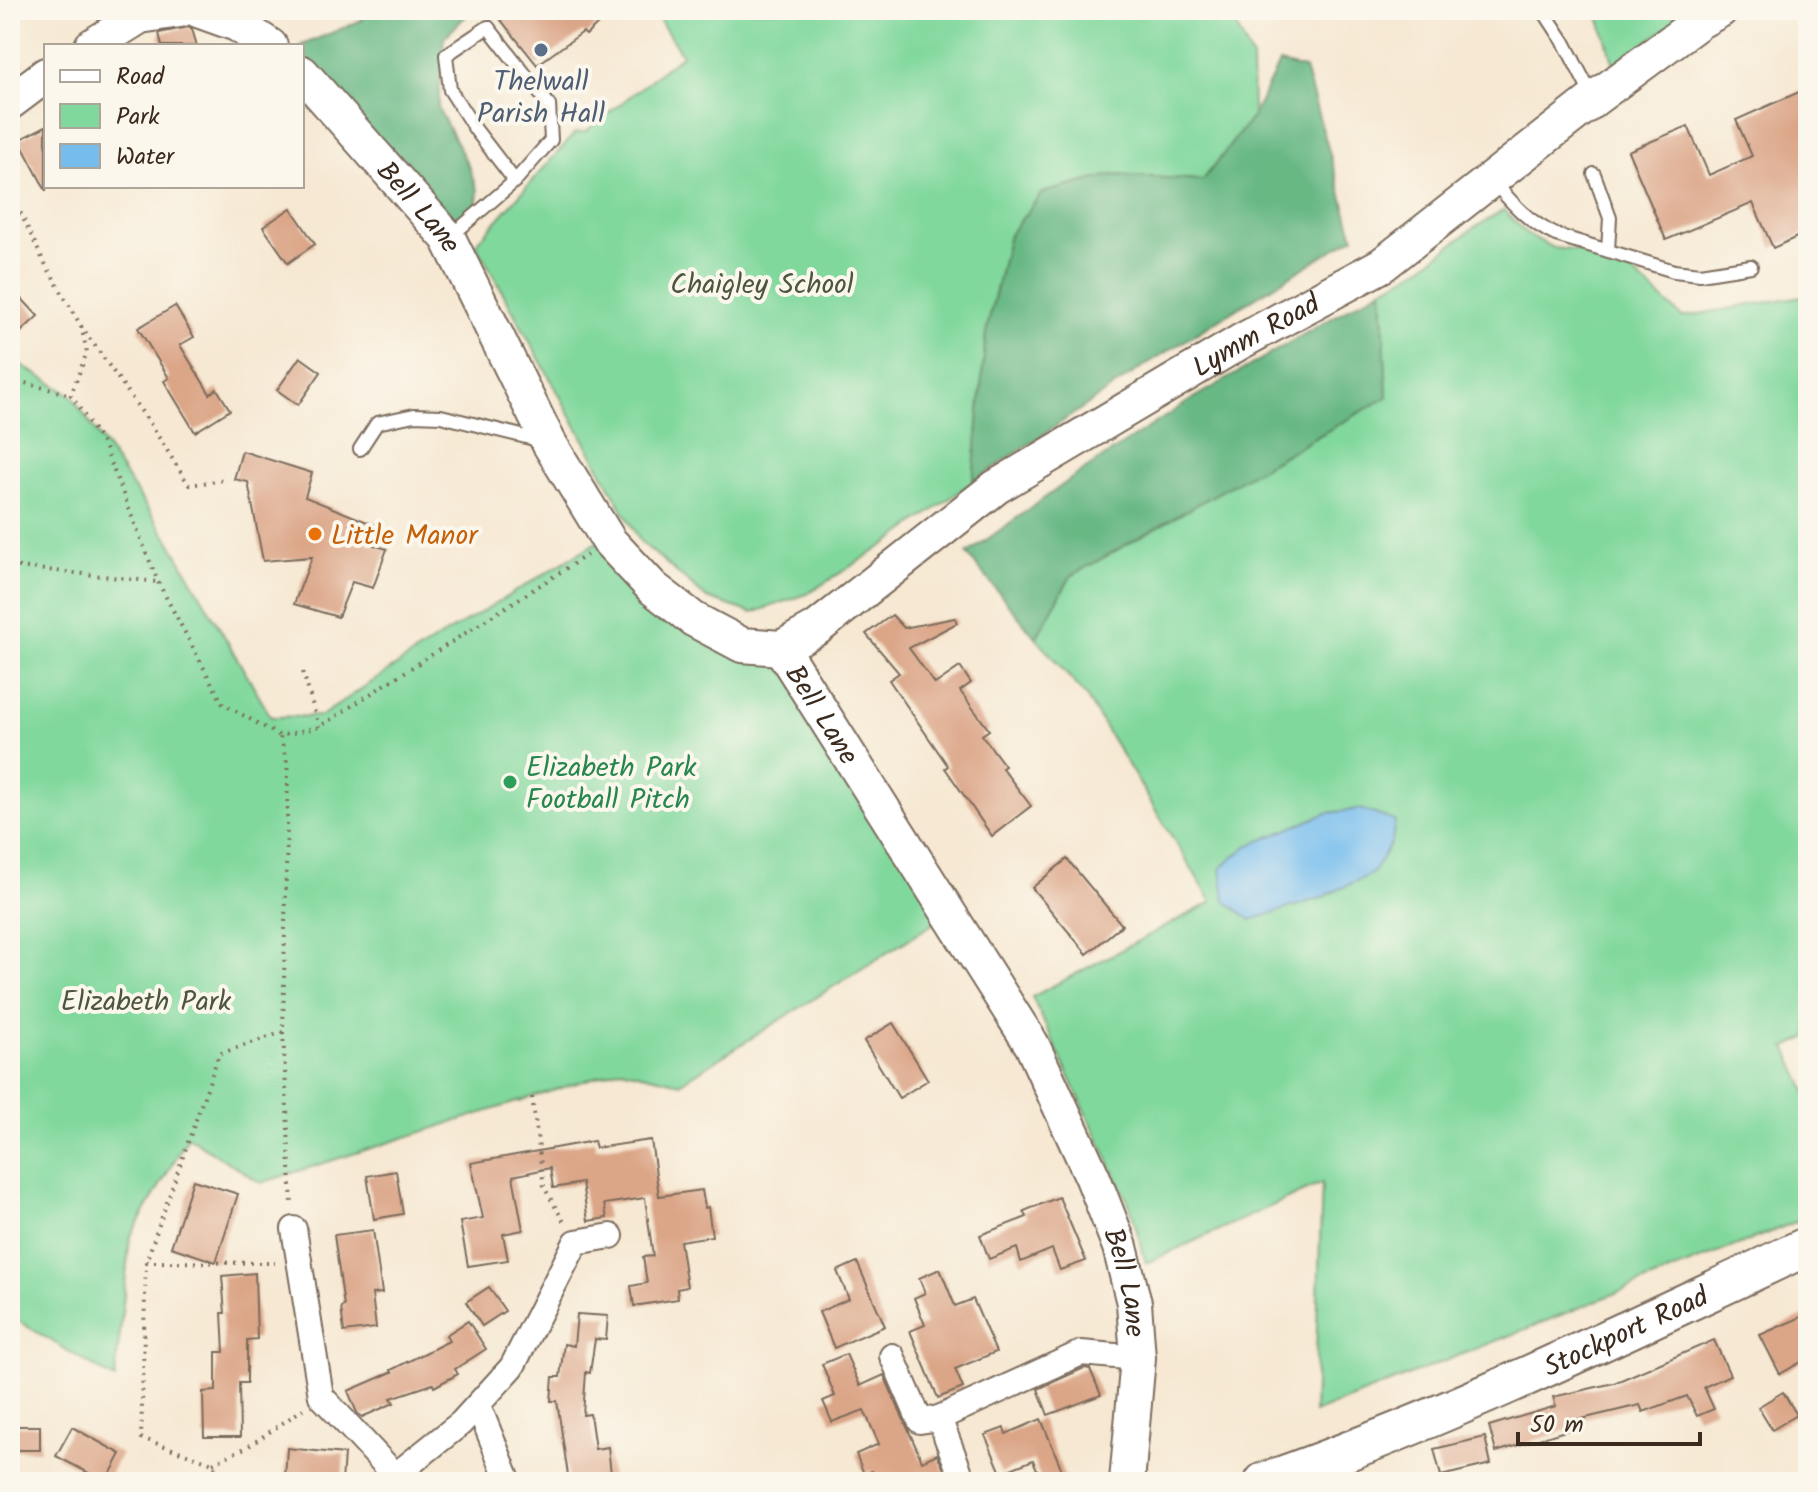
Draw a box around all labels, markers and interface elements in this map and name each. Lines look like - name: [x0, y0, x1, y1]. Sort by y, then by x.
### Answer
- marker: Thelwall Parish Hall: [532, 41, 550, 59]
- legend: [44, 44, 304, 188]
- text: Road: [116, 58, 165, 97]
- place label: Thelwall Parish Hall: [477, 60, 605, 137]
- text: Park: [116, 98, 160, 137]
- text: Water: [116, 138, 176, 177]
- street label: Bell Lane: [364, 151, 472, 261]
- park label: Chaigley School: [670, 263, 854, 308]
- street label: Lymm Road: [1184, 282, 1330, 391]
- place label: Little Manor: [331, 514, 479, 559]
- marker: Little Manor: [306, 525, 324, 543]
- street label: Bell Lane: [772, 656, 870, 775]
- place label: Elizabeth Park Football Pitch: [526, 746, 697, 823]
- marker: Elizabeth Park Football Pitch: [501, 773, 519, 791]
- park label: Elizabeth Park: [61, 980, 232, 1025]
- street label: Bell Lane: [1089, 1221, 1156, 1339]
- street label: Stockport Road: [1537, 1275, 1718, 1391]
- scale bar: [1518, 1396, 1700, 1446]
- text: 50 m: [1530, 1406, 1584, 1445]

